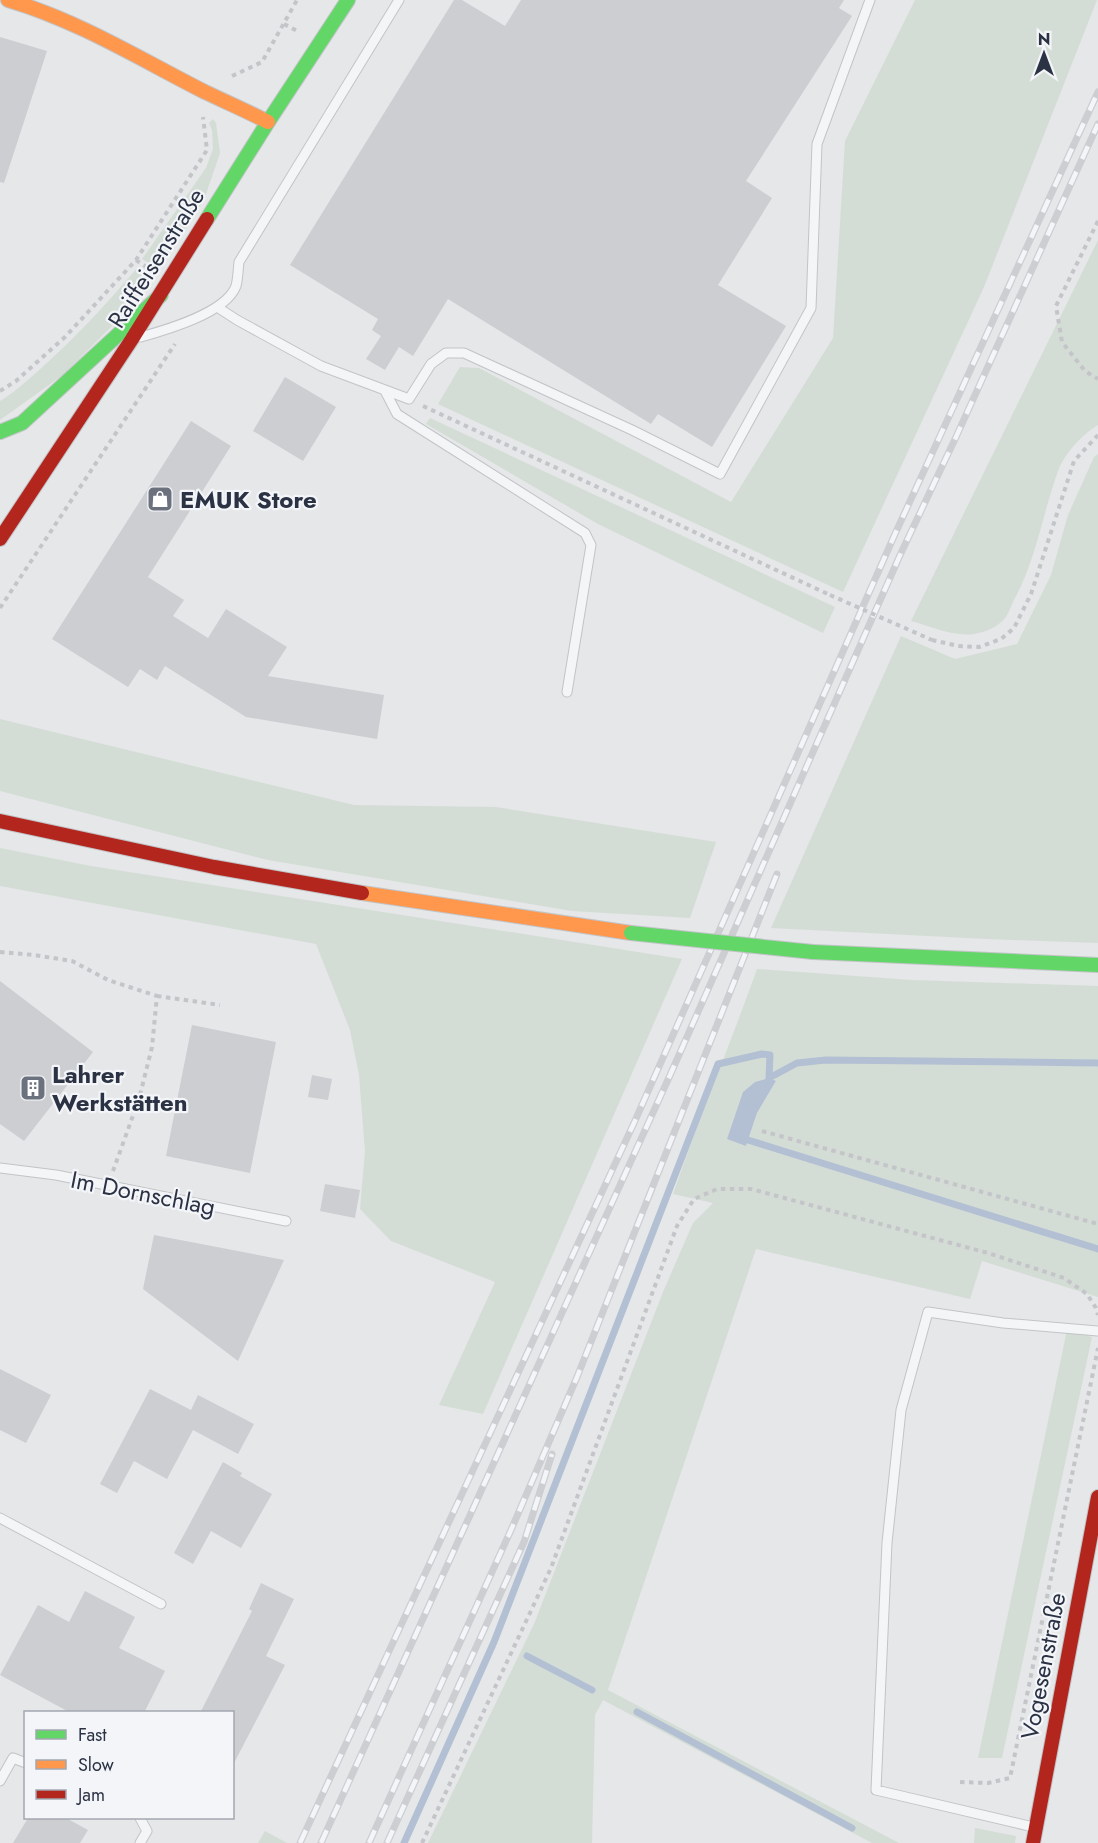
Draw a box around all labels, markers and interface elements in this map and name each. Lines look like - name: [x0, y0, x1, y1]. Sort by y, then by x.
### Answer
- north arrow: [1014, 24, 1074, 84]
- text: N: [1038, 28, 1050, 51]
- street label: Raiffeisenstraße: [99, 181, 213, 335]
- place label: EMUK Store: [180, 482, 317, 517]
- shop icon: EMUK Store: [145, 484, 175, 514]
- place label: Lahrer Werkstätten: [52, 1057, 188, 1120]
- building icon: Lahrer Werkstätten: [18, 1073, 48, 1103]
- street label: Im Dornschlag: [68, 1162, 218, 1224]
- street label: Vogesenstraße: [1012, 1590, 1074, 1742]
- legend: [24, 1711, 234, 1819]
- text: Fast: [78, 1722, 107, 1748]
- text: Slow: [78, 1752, 115, 1778]
- text: Jam: [76, 1782, 105, 1808]

